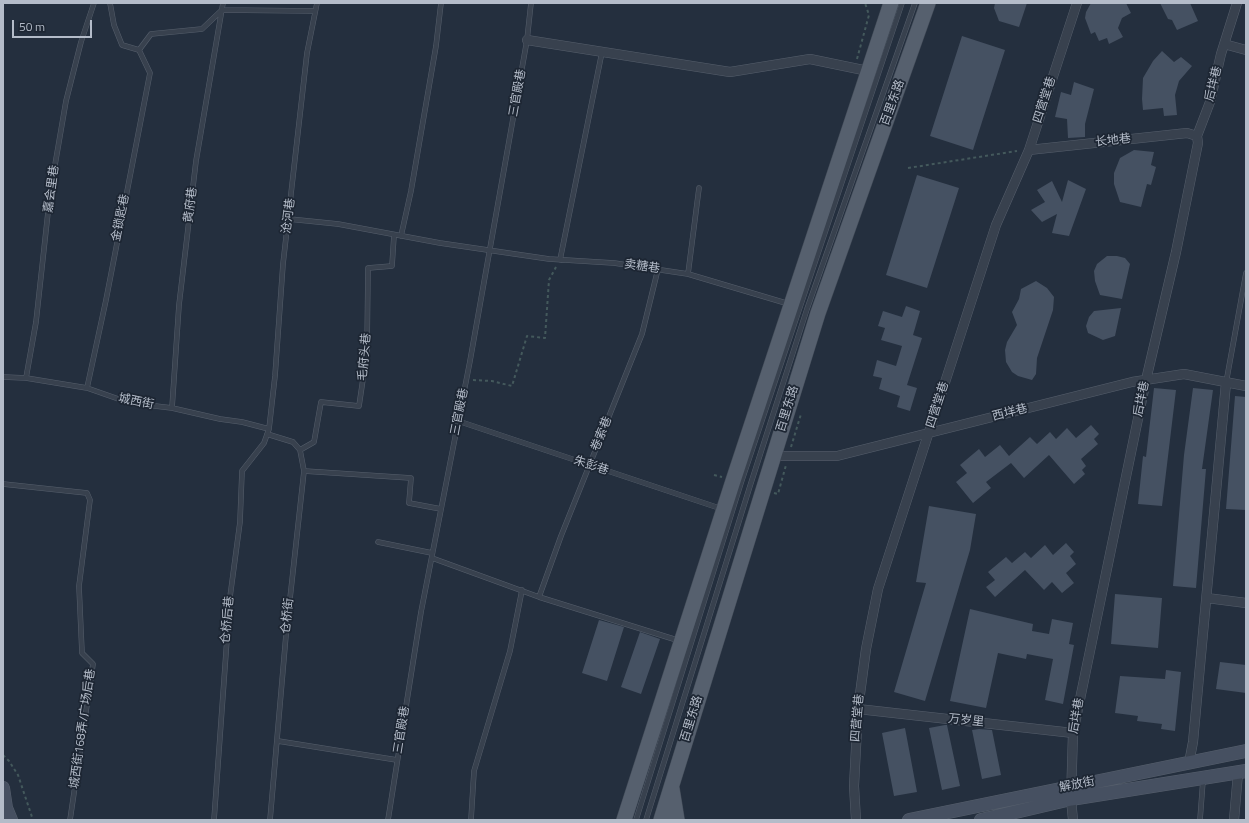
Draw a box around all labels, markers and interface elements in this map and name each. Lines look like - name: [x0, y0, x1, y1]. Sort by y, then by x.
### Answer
- scale bar: [14, 12, 94, 38]
- text: 50 m: [19, 17, 45, 36]
- street label: 后垟巷: [1203, 65, 1225, 103]
- street label: 三官殿巷: [507, 68, 529, 118]
- street label: 四营堂巷: [1031, 75, 1059, 125]
- street label: 百里东路: [878, 78, 908, 128]
- street label: 长地巷: [1094, 132, 1132, 150]
- street label: 嘉会里巷: [42, 164, 62, 214]
- street label: 黄府巷: [182, 186, 200, 224]
- street label: 金锁匙巷: [109, 193, 133, 243]
- street label: 沧河巷: [280, 197, 298, 235]
- street label: 卖糖巷: [623, 257, 661, 277]
- street label: 毛府头巷: [356, 332, 374, 382]
- street label: 四营堂巷: [924, 380, 952, 430]
- street label: 后垟巷: [1131, 380, 1153, 418]
- street label: 百里东路: [774, 384, 802, 434]
- street label: 三官殿巷: [448, 387, 472, 437]
- street label: 城西街: [117, 391, 155, 413]
- street label: 西垟巷: [991, 402, 1029, 424]
- street label: 卷索巷: [589, 415, 615, 453]
- street label: 朱彭巷: [572, 454, 610, 478]
- street label: 仓桥后巷: [219, 595, 237, 645]
- street label: 仓桥街: [279, 597, 297, 635]
- street label: 城西街168弄/广场后巷: [67, 668, 99, 790]
- street label: 四营堂巷: [849, 693, 867, 743]
- street label: 百里东路: [678, 694, 706, 744]
- street label: 后垟巷: [1067, 697, 1087, 735]
- street label: 三官殿巷: [391, 705, 413, 755]
- street label: 万岁里: [947, 712, 985, 730]
- street label: 解放街: [1058, 774, 1096, 796]

